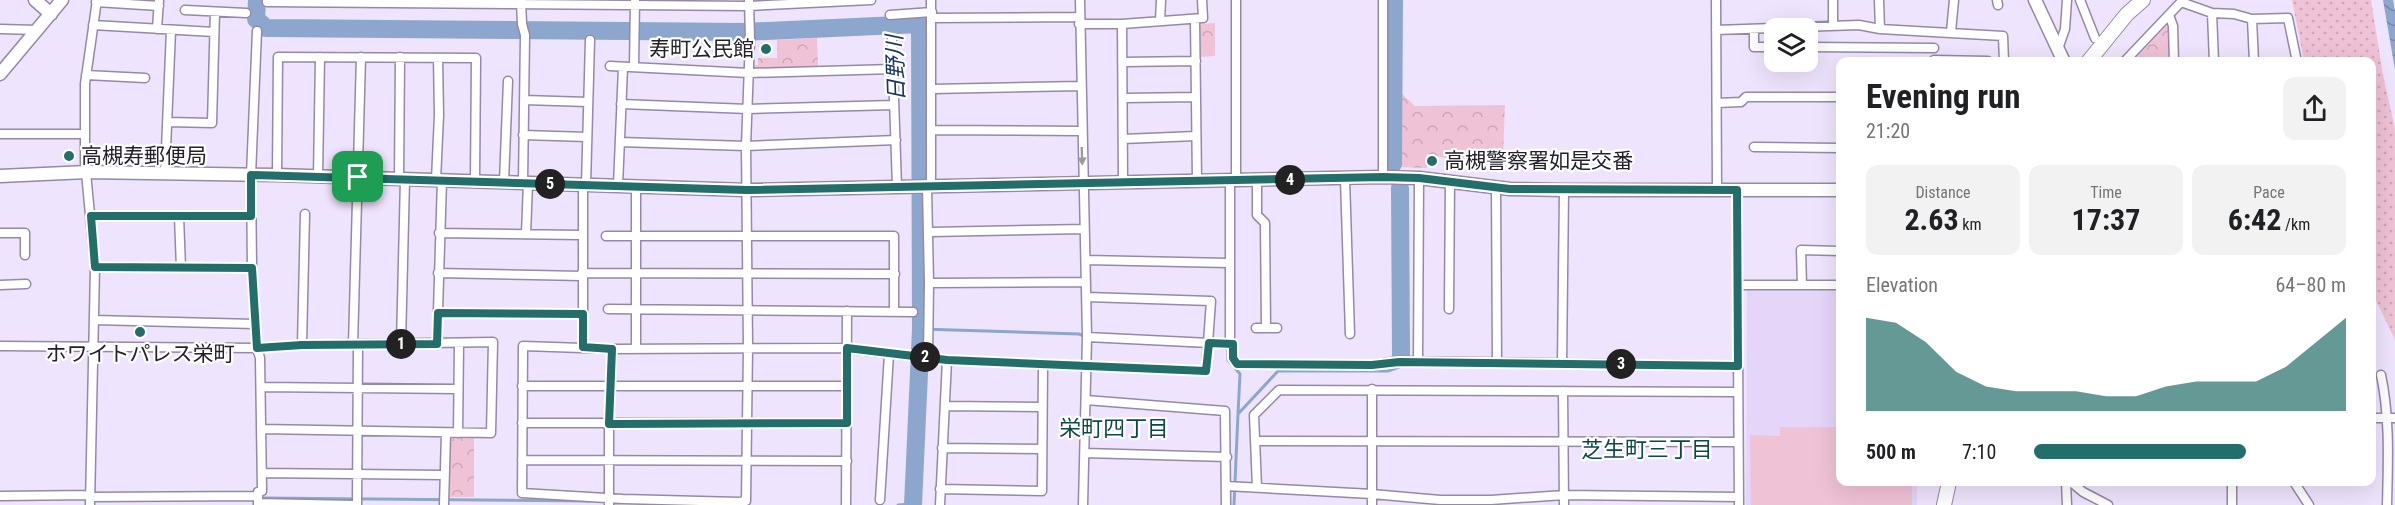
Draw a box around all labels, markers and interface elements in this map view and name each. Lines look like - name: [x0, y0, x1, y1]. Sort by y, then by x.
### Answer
- map controls: [1764, 18, 1818, 72]
- button: layers: [1764, 18, 1818, 72]
- water label: 日野川: [882, 33, 909, 101]
- place label: 寿町公民館: [649, 37, 754, 61]
- marker: 寿町公民館: [759, 42, 773, 56]
- text: Evening run: [1866, 77, 2021, 116]
- button: share: [2283, 77, 2346, 140]
- text: 21:20: [1866, 119, 1910, 143]
- place label: 高槻寿郵便局: [81, 144, 207, 168]
- one-way arrow: [1078, 146, 1087, 165]
- marker: 高槻寿郵便局: [62, 149, 76, 163]
- place label: 高槻警察署如是交番: [1444, 149, 1633, 173]
- pin: [332, 151, 383, 202]
- marker: 高槻警察署如是交番: [1425, 154, 1439, 168]
- icon: arrive: [341, 160, 374, 193]
- pin: 4: [1275, 165, 1305, 195]
- pin: 5: [535, 169, 565, 199]
- text: 4: [1286, 170, 1294, 189]
- text: 5: [546, 174, 554, 193]
- text: Distance: [1915, 183, 1971, 202]
- text: Time: [2090, 183, 2122, 202]
- text: Pace: [2253, 183, 2285, 202]
- text: 2.63: [1904, 202, 1959, 237]
- text: 17:37: [2072, 202, 2140, 237]
- text: 6:42: [2228, 202, 2281, 237]
- text: km: [1959, 215, 1982, 234]
- text: /km: [2281, 215, 2310, 234]
- text: Elevation: [1866, 273, 1938, 297]
- text: 64–80 m: [2275, 273, 2346, 297]
- marker: ホワイトパレス栄町: [133, 325, 147, 339]
- pin: 1: [386, 329, 416, 359]
- text: 1: [397, 334, 405, 353]
- place label: ホワイトパレス栄町: [46, 342, 235, 366]
- pin: 2: [910, 342, 940, 372]
- text: 2: [921, 347, 929, 366]
- pin: 3: [1606, 349, 1636, 379]
- text: 3: [1617, 354, 1625, 373]
- district label: 栄町四丁目: [1059, 416, 1169, 441]
- district label: 芝生町三丁目: [1581, 437, 1713, 462]
- text: 500 m: [1866, 440, 1916, 464]
- text: 7:10: [1962, 440, 1996, 464]

